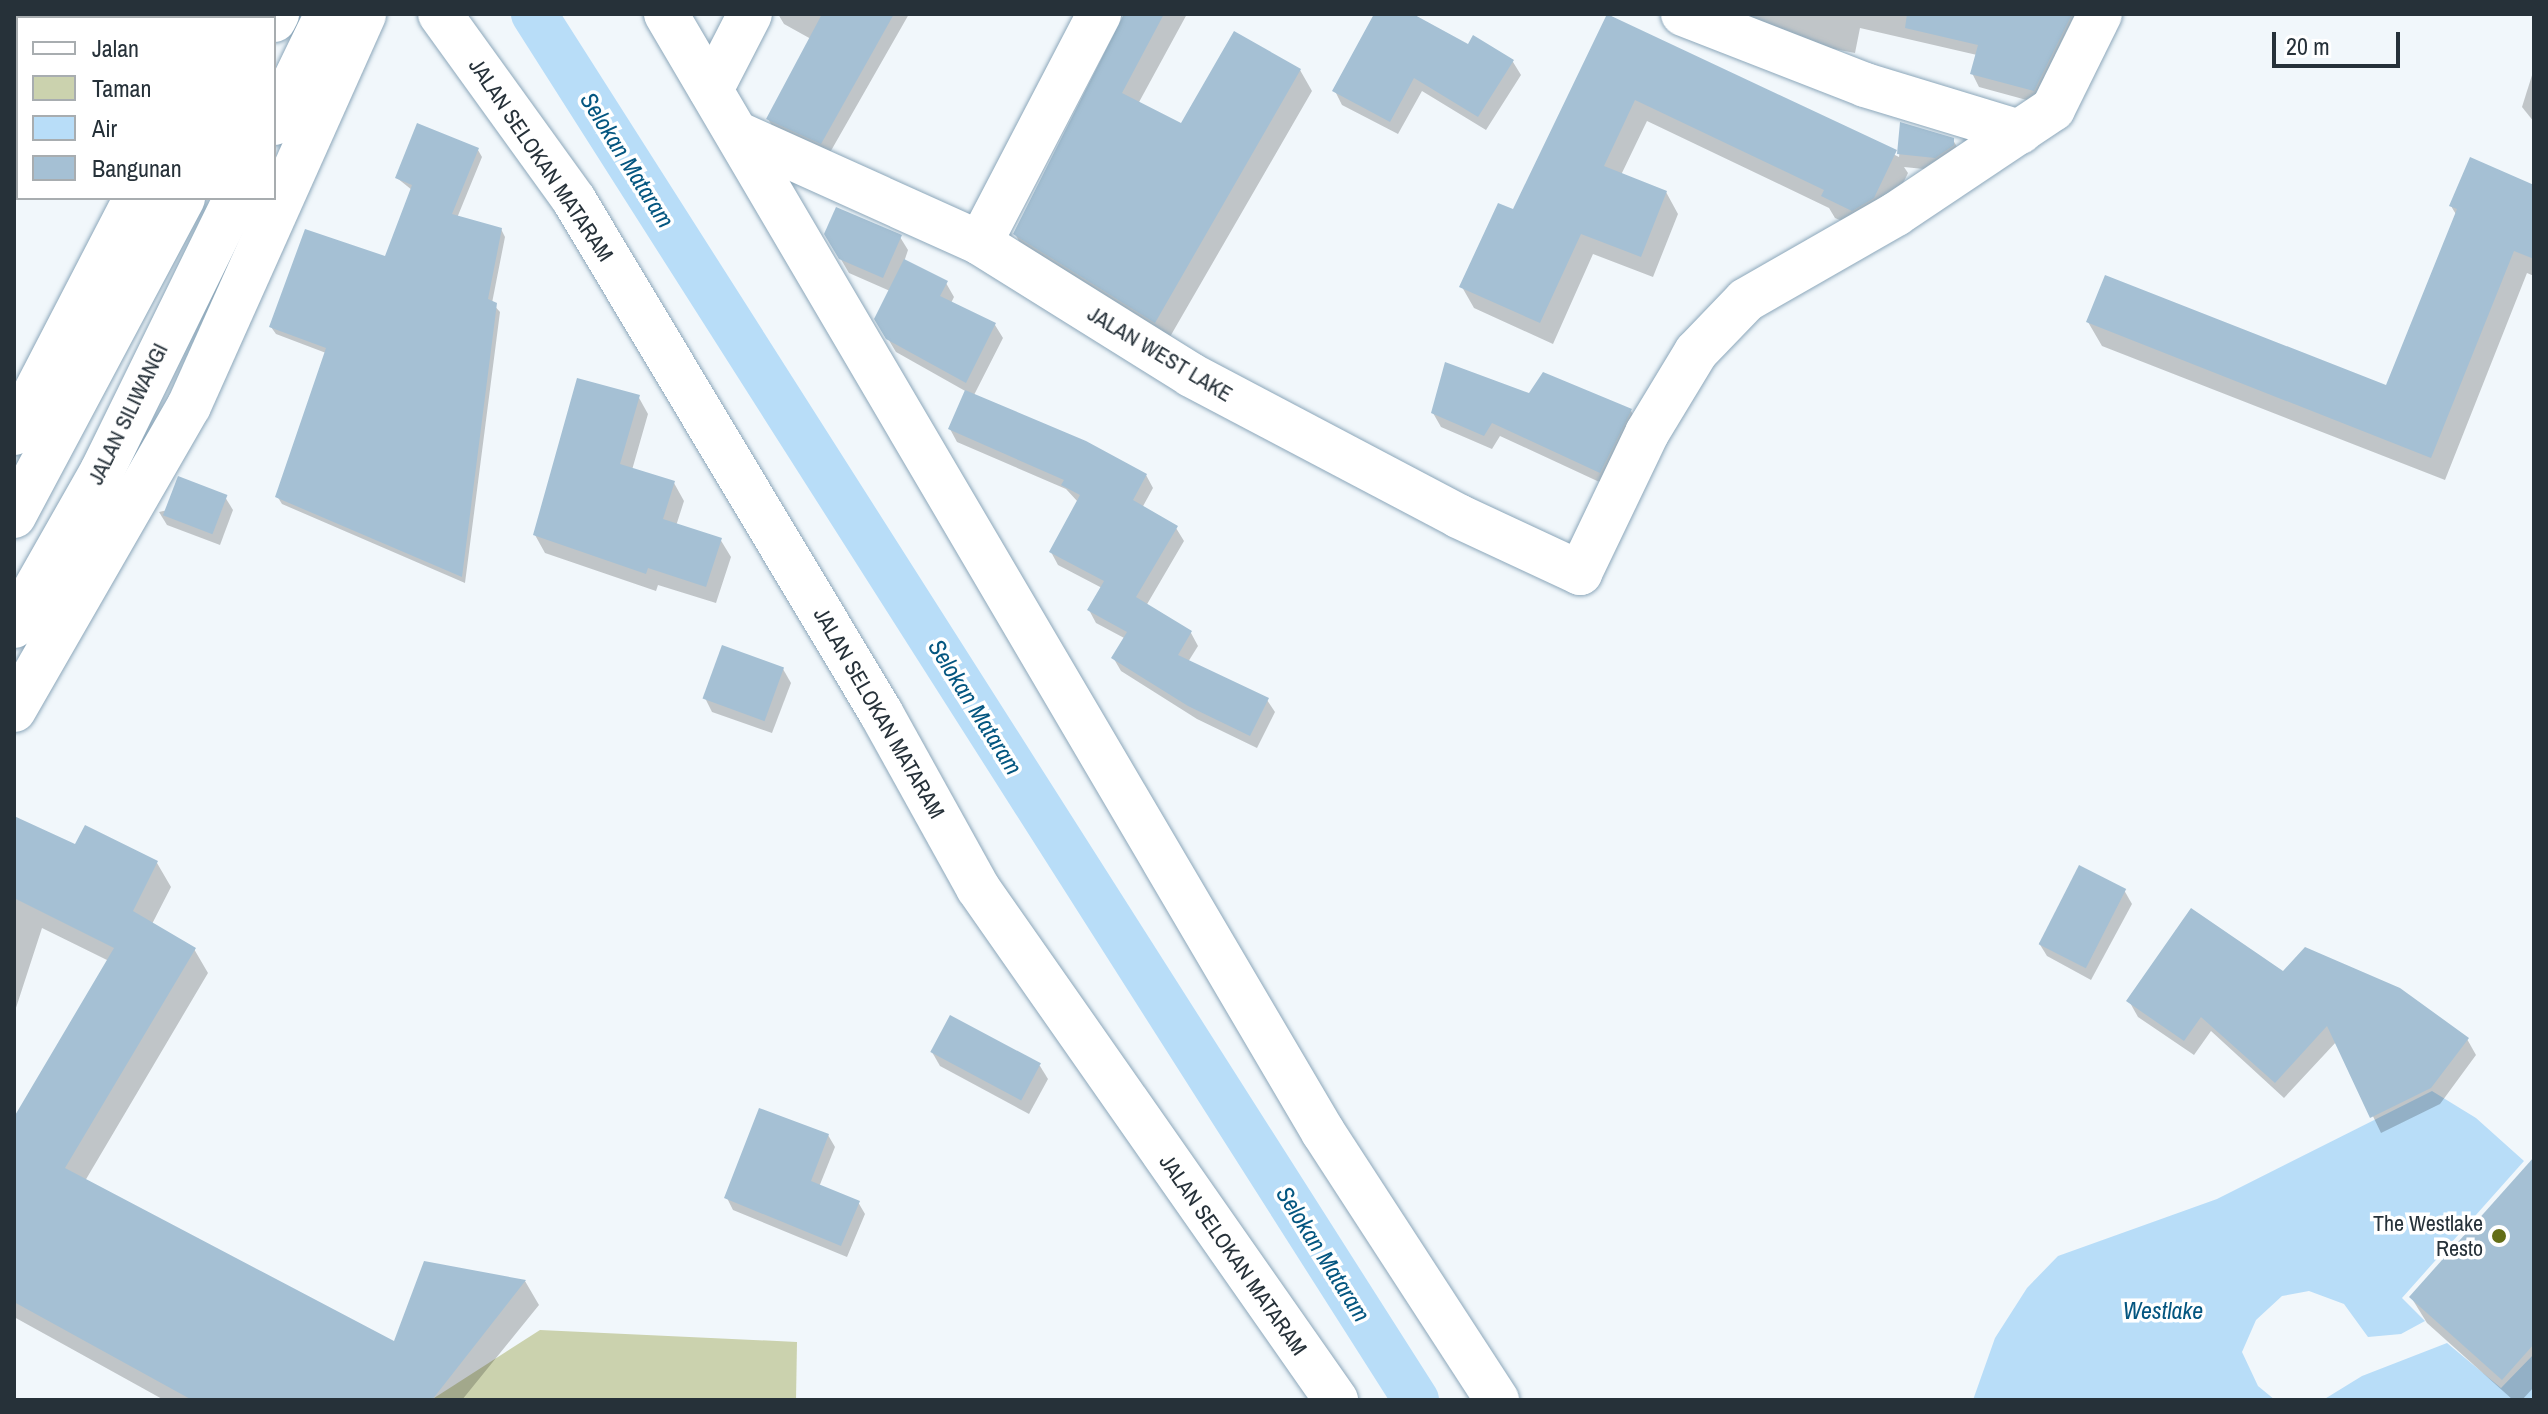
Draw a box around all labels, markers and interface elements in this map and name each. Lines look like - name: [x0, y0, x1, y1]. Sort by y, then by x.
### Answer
- legend: [16, 16, 276, 200]
- scale bar: [2276, 16, 2404, 66]
- text: 20 m: [2286, 30, 2330, 62]
- text: Jalan: [92, 32, 139, 64]
- street label: JALAN SELOKAN MATARAM: [463, 54, 619, 266]
- text: Taman: [92, 72, 151, 104]
- water label: Selokan Mataram: [574, 87, 680, 233]
- text: Air: [92, 112, 117, 144]
- text: Bangunan: [92, 152, 182, 184]
- street label: JALAN WEST LAKE: [1083, 300, 1237, 408]
- street label: JALAN SILIWANGI: [82, 339, 174, 489]
- street label: JALAN SELOKAN MATARAM: [808, 603, 950, 823]
- water label: Selokan Mataram: [922, 634, 1028, 780]
- street label: JALAN SELOKAN MATARAM: [1154, 1150, 1312, 1360]
- water label: Selokan Mataram: [1270, 1181, 1376, 1327]
- place label: The Westlake Resto: [2373, 1210, 2483, 1262]
- marker: The Westlake Resto: [2490, 1227, 2508, 1245]
- water label: Westlake: [2123, 1297, 2203, 1325]

